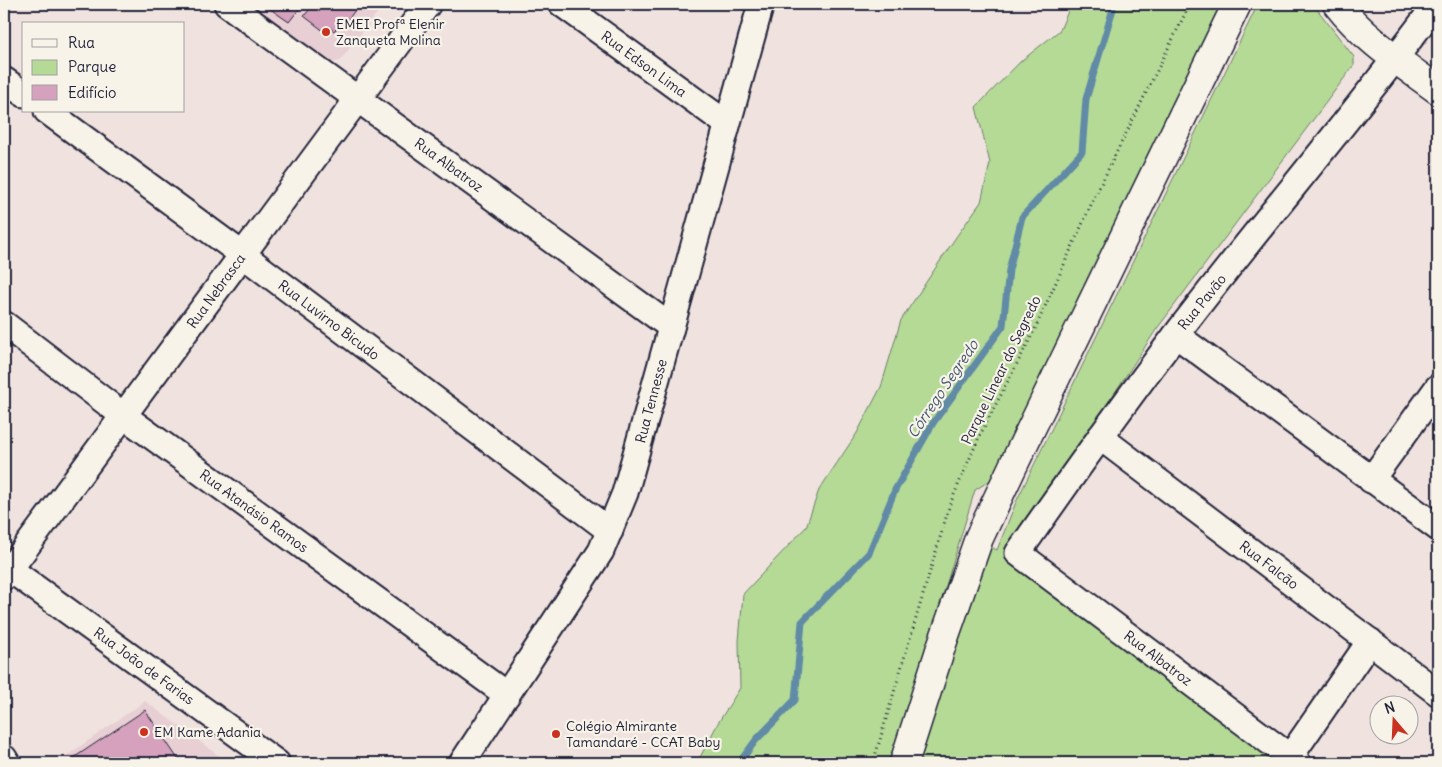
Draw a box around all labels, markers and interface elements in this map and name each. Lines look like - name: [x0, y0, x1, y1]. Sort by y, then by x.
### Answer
- place label: EMEI Profª Elenir Zanqueta Molina: [336, 15, 445, 49]
- legend: [22, 22, 185, 112]
- marker: EMEI Profª Elenir Zanqueta Molina: [320, 26, 332, 38]
- street label: Rua Edson Lima: [598, 27, 690, 101]
- text: Rua: [68, 33, 95, 52]
- text: Parque: [68, 57, 116, 76]
- text: Edifício: [68, 83, 116, 102]
- street label: Rua Albatroz: [411, 134, 487, 196]
- street label: Rua Nebrasca: [183, 250, 249, 332]
- street label: Rua Pavão: [1174, 270, 1230, 334]
- street label: Rua Luvirno Bicudo: [275, 276, 383, 364]
- street label: Parque Linear do Segredo: [957, 293, 1045, 447]
- water label: Córrego Segredo: [903, 335, 983, 441]
- street label: Rua Tennesse: [631, 357, 671, 445]
- street label: Rua Atanásio Ramos: [196, 466, 312, 556]
- street label: Rua Falcão: [1236, 537, 1302, 593]
- street label: Rua João de Farias: [90, 623, 198, 709]
- street label: Rua Albatroz: [1120, 626, 1196, 690]
- north arrow: [1370, 694, 1420, 744]
- text: N: [1382, 698, 1397, 718]
- place label: Colégio Almirante Tamandaré - CCAT Baby: [566, 717, 721, 751]
- place label: EM Kame Adania: [154, 723, 261, 741]
- marker: EM Kame Adania: [138, 726, 150, 738]
- marker: Colégio Almirante Tamandaré - CCAT Baby: [550, 728, 562, 740]

